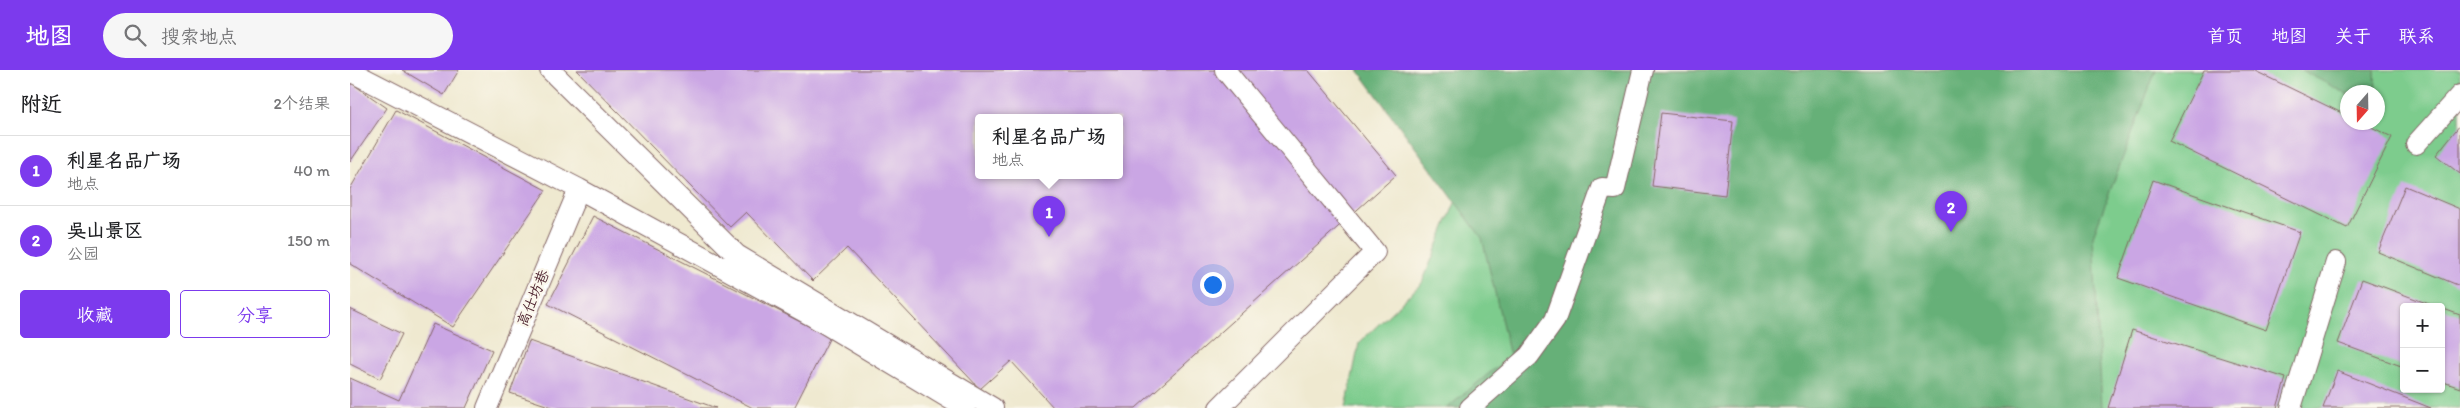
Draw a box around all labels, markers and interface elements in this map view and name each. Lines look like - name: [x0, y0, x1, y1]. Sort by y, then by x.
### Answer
- search box: [103, 13, 453, 58]
- text: 地图: [25, 21, 73, 50]
- icon: search: [121, 21, 149, 49]
- text: 搜索地点: [161, 25, 237, 48]
- text: 首页: [2207, 25, 2243, 47]
- text: 地图: [2271, 25, 2307, 47]
- text: 关于: [2335, 25, 2371, 47]
- text: 联系: [2399, 25, 2435, 47]
- north arrow: [2340, 85, 2385, 130]
- text: 附近: [20, 91, 62, 116]
- text: 2个结果: [274, 94, 330, 113]
- popup: [975, 114, 1123, 179]
- text: 利星名品广场: [992, 125, 1106, 148]
- text: 利星名品广场: [67, 149, 181, 172]
- text: 地点: [992, 150, 1024, 169]
- text: 1: [32, 161, 40, 180]
- text: 40 m: [293, 161, 330, 180]
- text: 地点: [67, 174, 99, 193]
- pin: 2: [1935, 191, 1967, 232]
- pin: 1: [1033, 196, 1065, 237]
- text: 吴山景区: [67, 219, 143, 242]
- text: 2: [32, 231, 40, 250]
- text: 150 m: [287, 231, 330, 250]
- text: 公园: [67, 244, 99, 263]
- street label: 高仕坊巷: [513, 267, 553, 329]
- your location: [1200, 272, 1226, 298]
- button: 收藏: [20, 290, 170, 338]
- button: 分享: [180, 290, 330, 338]
- map controls: [2400, 303, 2445, 393]
- button: +: [2400, 303, 2445, 348]
- button: −: [2400, 348, 2445, 393]

